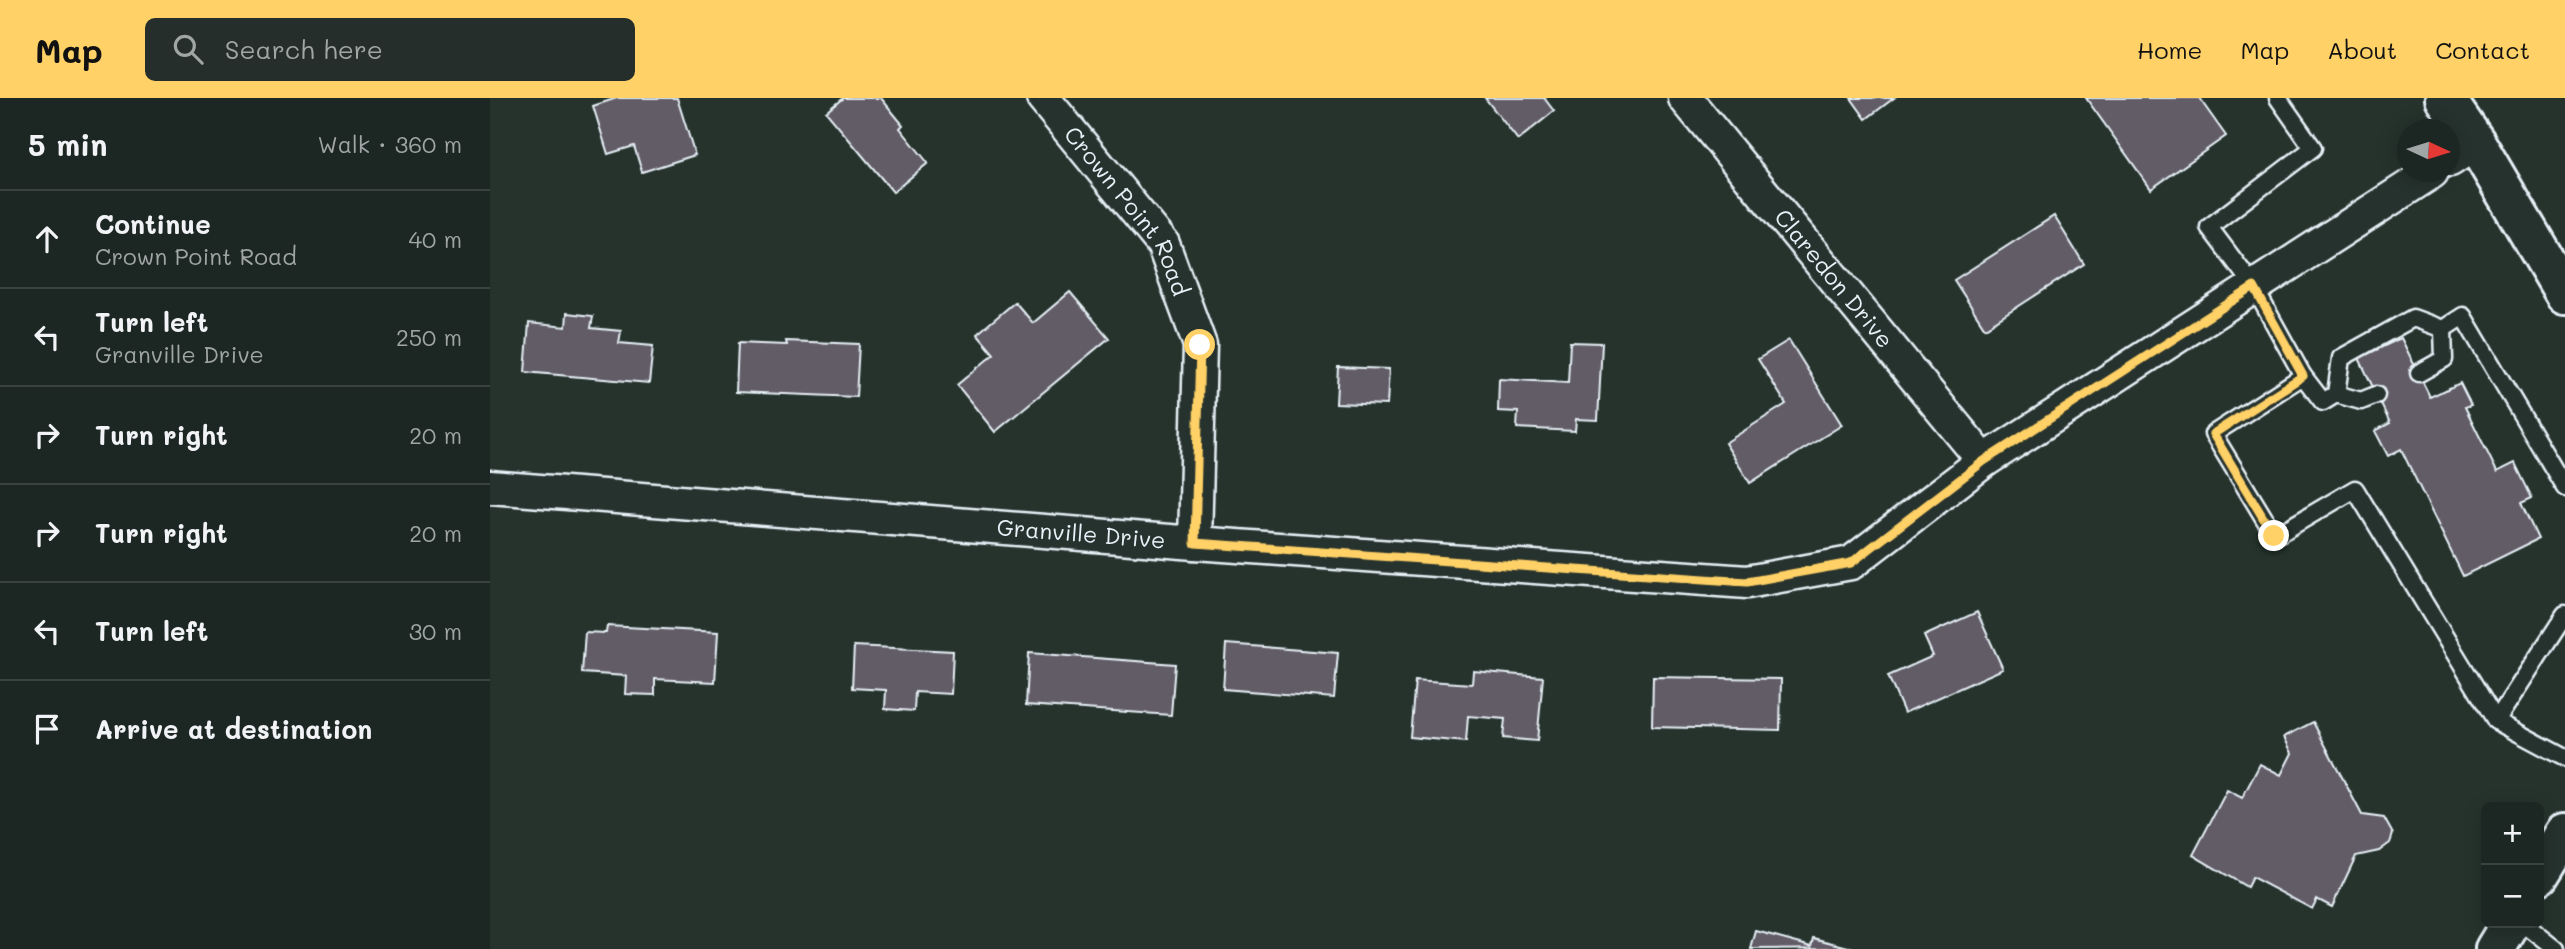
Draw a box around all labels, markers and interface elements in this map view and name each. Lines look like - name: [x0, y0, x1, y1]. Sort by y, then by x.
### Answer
- search box: [145, 18, 635, 81]
- text: Map: [35, 28, 103, 71]
- icon: search: [169, 30, 207, 68]
- text: Search here: [225, 32, 383, 66]
- text: Home: [2137, 34, 2202, 65]
- text: Map: [2240, 34, 2289, 65]
- text: About: [2327, 34, 2397, 65]
- text: Contact: [2435, 34, 2530, 65]
- north arrow: [2397, 119, 2460, 182]
- street label: Crown Point Road: [1058, 120, 1197, 300]
- text: 5 min: [28, 124, 108, 164]
- text: Walk · 360 m: [317, 129, 462, 159]
- street label: Claredon Drive: [1768, 202, 1901, 354]
- text: Continue: [95, 207, 211, 241]
- icon: ahead: [28, 220, 66, 258]
- text: 40 m: [409, 224, 462, 254]
- text: Crown Point Road: [95, 241, 297, 271]
- text: Turn left: [95, 305, 208, 339]
- icon: left: [28, 318, 66, 356]
- text: 250 m: [396, 322, 462, 352]
- route start: [1184, 329, 1215, 360]
- text: Granville Drive: [95, 339, 264, 369]
- icon: right: [28, 416, 66, 454]
- text: Turn right: [95, 418, 228, 452]
- text: 20 m: [409, 420, 462, 450]
- street label: Granville Drive: [996, 511, 1167, 555]
- icon: right: [28, 514, 66, 552]
- text: Turn right: [95, 516, 228, 550]
- text: 20 m: [409, 518, 462, 548]
- route end: [2258, 520, 2289, 551]
- icon: left: [28, 612, 66, 650]
- text: Turn left: [95, 614, 208, 648]
- text: 30 m: [409, 616, 462, 646]
- icon: arrive: [28, 710, 66, 748]
- text: Arrive at destination: [95, 712, 372, 746]
- map controls: [2481, 802, 2544, 928]
- button: +: [2481, 802, 2544, 865]
- button: −: [2481, 865, 2544, 928]

